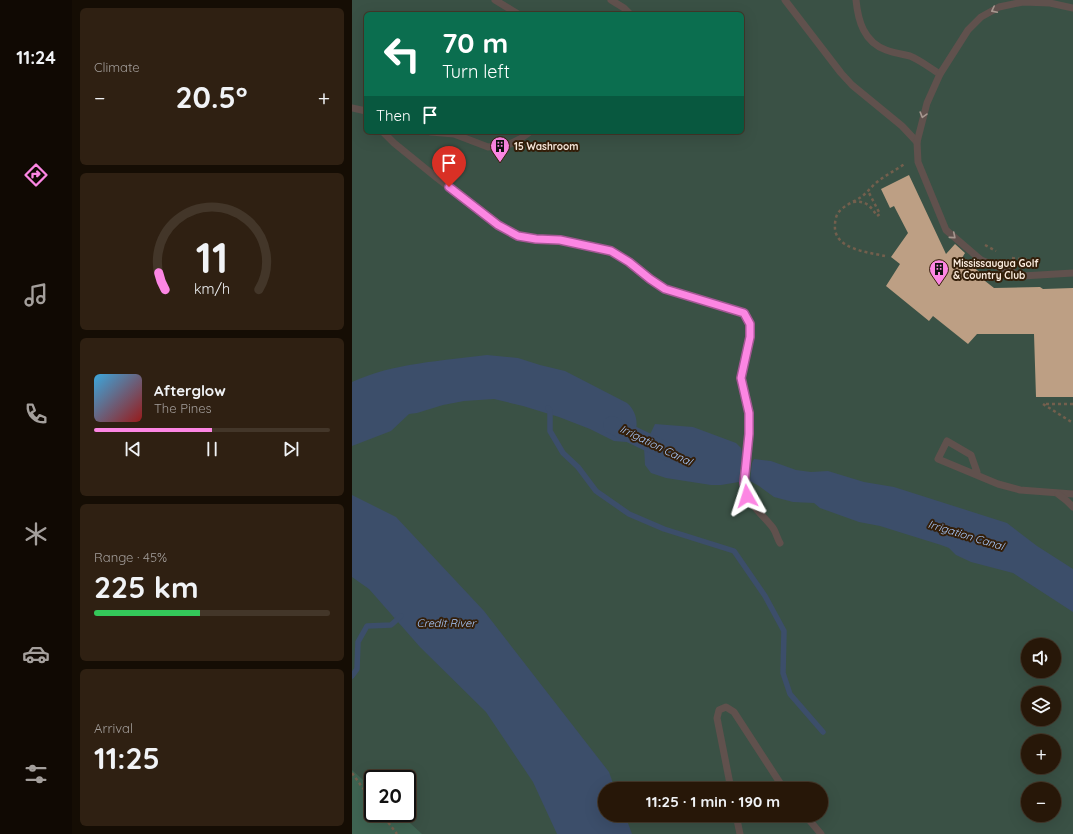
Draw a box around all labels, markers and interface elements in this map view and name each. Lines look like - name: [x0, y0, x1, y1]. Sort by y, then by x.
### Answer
- one-way arrow: [991, 5, 998, 13]
- text: 70 m: [442, 25, 508, 60]
- icon: left: [376, 28, 428, 80]
- text: 11:24: [16, 46, 56, 69]
- text: Climate: [94, 59, 140, 75]
- text: Turn left: [442, 60, 510, 83]
- text: 20.5°: [176, 78, 248, 116]
- text: −: [94, 84, 105, 112]
- text: +: [318, 84, 330, 112]
- icon: arrive: [419, 104, 441, 126]
- text: Then: [376, 106, 411, 125]
- one-way arrow: [919, 112, 928, 119]
- building icon: 15 Washroom: [489, 135, 511, 163]
- place label: 15 Washroom: [514, 140, 579, 153]
- pin: [432, 146, 466, 187]
- icon: arrive: [438, 152, 460, 174]
- icon: directions: [22, 161, 50, 189]
- text: 11: [196, 231, 228, 283]
- one-way arrow: [948, 232, 956, 239]
- place label: Mississaugua Golf & Country Club: [953, 257, 1039, 282]
- building icon: Mississaugua Golf & Country Club: [928, 258, 950, 286]
- text: km/h: [194, 279, 230, 297]
- icon: music: [22, 281, 50, 309]
- text: Afterglow: [154, 381, 226, 400]
- icon: phone: [22, 400, 50, 428]
- text: The Pines: [154, 400, 212, 416]
- water label: Irrigation Canal: [618, 421, 696, 469]
- icon: previous: [122, 438, 144, 460]
- icon: pause: [201, 438, 223, 460]
- icon: next: [280, 438, 302, 460]
- position arrow: [726, 475, 768, 517]
- water label: Irrigation Canal: [926, 517, 1007, 554]
- icon: climate: [22, 520, 50, 548]
- text: Range · 45%: [94, 549, 167, 565]
- text: 225 km: [94, 568, 199, 606]
- water label: Credit River: [416, 616, 477, 630]
- map controls: [1021, 638, 1061, 822]
- button: sound: [1021, 638, 1061, 678]
- icon: car: [22, 640, 50, 668]
- button: layers: [1021, 686, 1061, 726]
- text: Arrival: [94, 720, 133, 736]
- button: +: [1021, 734, 1061, 774]
- text: 11:25: [94, 739, 160, 777]
- icon: filters: [22, 760, 50, 788]
- speed limit sign: 20: [364, 770, 416, 822]
- button: −: [1021, 782, 1061, 822]
- text: 11:25 · 1 min · 190 m: [646, 792, 780, 811]

